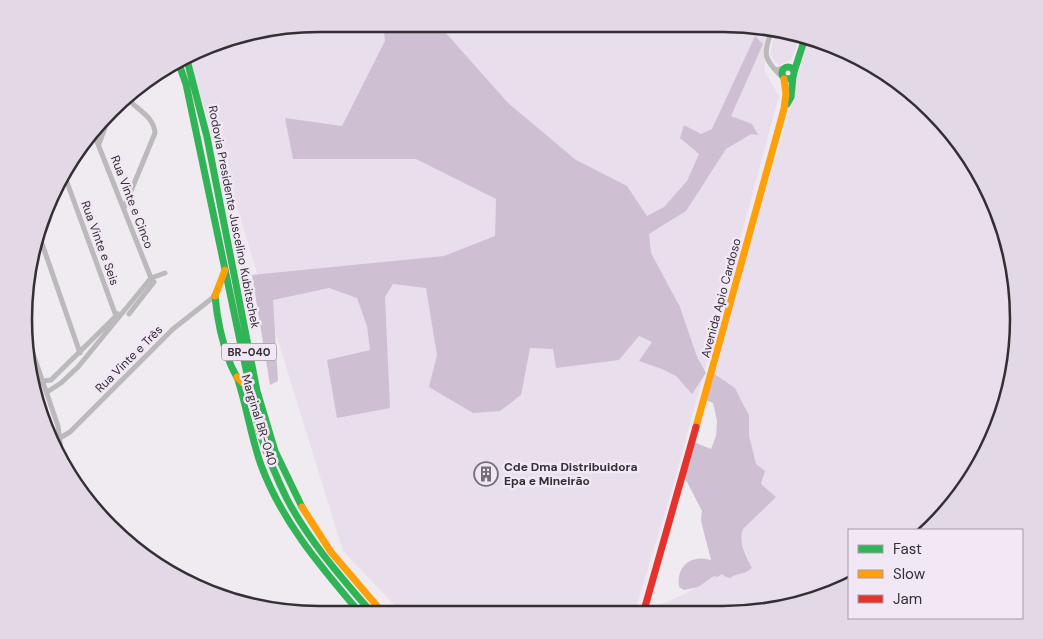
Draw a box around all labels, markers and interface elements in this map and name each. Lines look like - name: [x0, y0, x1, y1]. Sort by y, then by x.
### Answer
- street label: Rodovia Presidente Juscelino Kubitschek: [205, 104, 263, 330]
- street label: Rua Vinte e Cinco: [107, 153, 157, 251]
- street label: Rua Vinte e Seis: [77, 199, 123, 287]
- street label: Avenida Apio Cardoso: [697, 237, 745, 359]
- street label: Rua Vinte e Três: [92, 322, 166, 396]
- road number: BR-040: [222, 344, 276, 361]
- street label: Marginal BR-040: [238, 373, 280, 467]
- place label: Cde Dma Distribuidora Epa e Mineirão: [504, 459, 637, 489]
- building icon: Cde Dma Distribuidora Epa e Mineirão: [473, 461, 499, 487]
- legend: [848, 529, 1023, 619]
- text: Fast: [893, 539, 922, 559]
- text: Slow: [893, 564, 926, 584]
- text: Jam: [893, 589, 922, 609]

